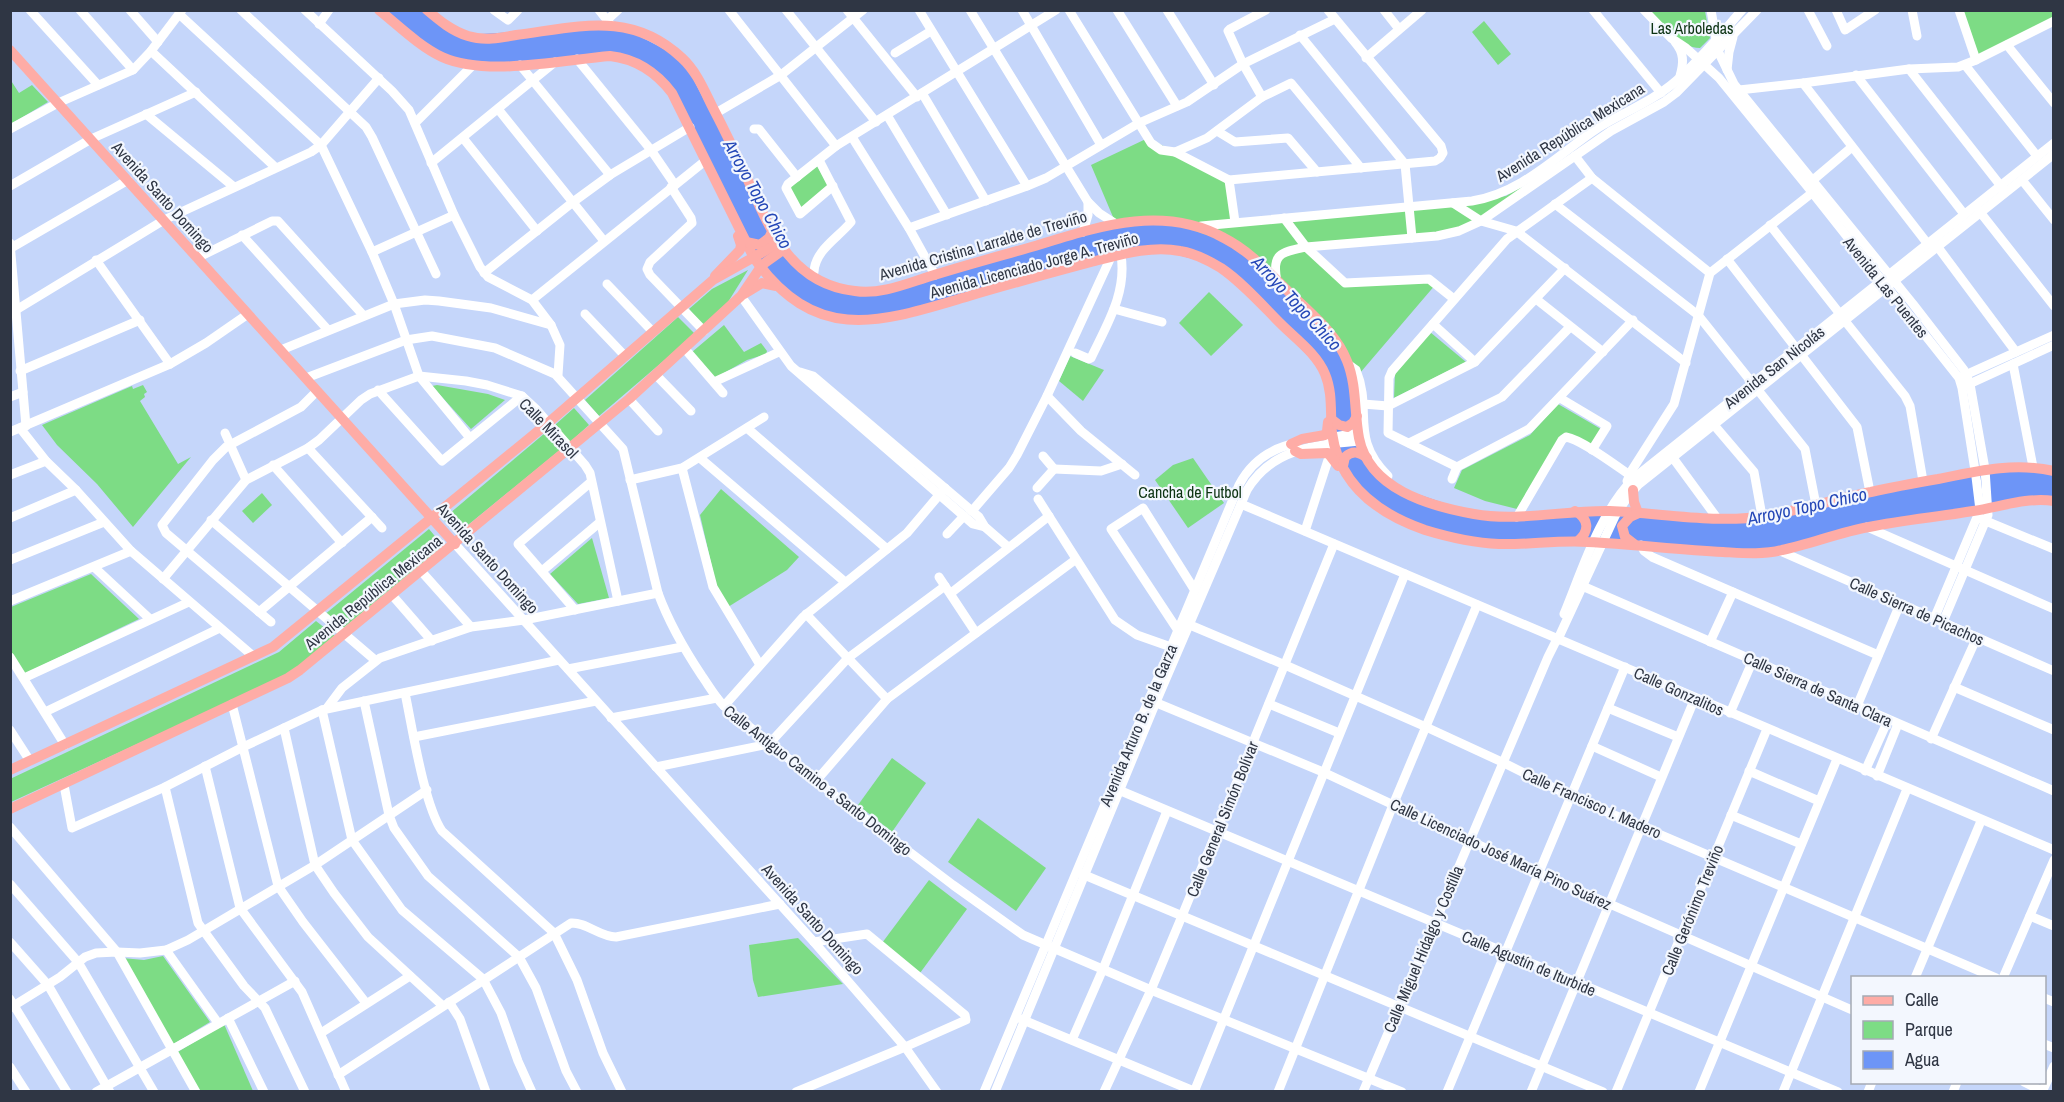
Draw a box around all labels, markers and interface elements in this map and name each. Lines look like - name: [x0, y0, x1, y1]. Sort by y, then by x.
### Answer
- park label: Las Arboledas: [1650, 17, 1734, 39]
- street label: Avenida República Mexicana: [1491, 77, 1649, 187]
- water label: Arroyo Topo Chico: [717, 134, 798, 253]
- street label: Avenida Santo Domingo: [106, 136, 219, 257]
- street label: Avenida Cristina Larralde de Treviño: [876, 205, 1089, 285]
- street label: Avenida Licenciado Jorge A. Treviño: [926, 227, 1141, 304]
- street label: Avenida Las Puentes: [1838, 231, 1934, 342]
- water label: Arroyo Topo Chico: [1246, 249, 1348, 356]
- street label: Avenida San Nicolás: [1718, 321, 1829, 414]
- street label: Calle Mirasol: [515, 393, 584, 463]
- park label: Cancha de Futbol: [1138, 481, 1242, 503]
- water label: Arroyo Topo Chico: [1744, 481, 1869, 531]
- street label: Avenida Santo Domingo: [431, 497, 544, 618]
- street label: Avenida República Mexicana: [299, 529, 447, 655]
- street label: Calle Sierra de Picachos: [1846, 571, 1988, 651]
- street label: Avenida Arturo B. de la Garza: [1093, 640, 1182, 810]
- street label: Calle Sierra de Santa Clara: [1740, 646, 1896, 732]
- street label: Calle Gonzalitos: [1631, 661, 1727, 721]
- street label: Calle Antiguo Camino a Santo Domingo: [719, 699, 917, 861]
- street label: Calle General Simón Bolívar: [1181, 737, 1264, 900]
- street label: Calle Francisco I. Madero: [1519, 762, 1665, 844]
- street label: Calle Licenciado José María Pino Suárez: [1387, 793, 1616, 915]
- street label: Calle Gerónimo Treviño: [1656, 841, 1728, 979]
- street label: Avenida Santo Domingo: [756, 858, 869, 979]
- street label: Calle Miguel Hidalgo y Costilla: [1378, 862, 1468, 1036]
- street label: Calle Agustín de Iturbide: [1459, 925, 1599, 1001]
- legend: [1851, 976, 2046, 1084]
- text: Calle: [1905, 987, 1939, 1012]
- text: Parque: [1905, 1017, 1953, 1042]
- text: Agua: [1904, 1047, 1939, 1072]

